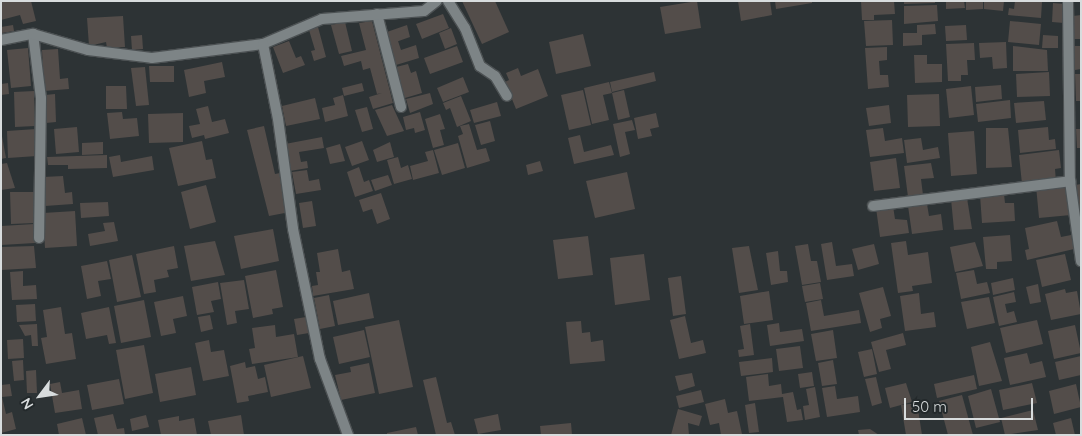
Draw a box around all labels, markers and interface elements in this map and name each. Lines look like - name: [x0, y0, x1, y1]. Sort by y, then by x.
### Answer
- north arrow: [15, 371, 65, 421]
- scale bar: [907, 388, 1036, 420]
- text: N: [17, 395, 38, 413]
- text: 50 m: [912, 397, 947, 416]

